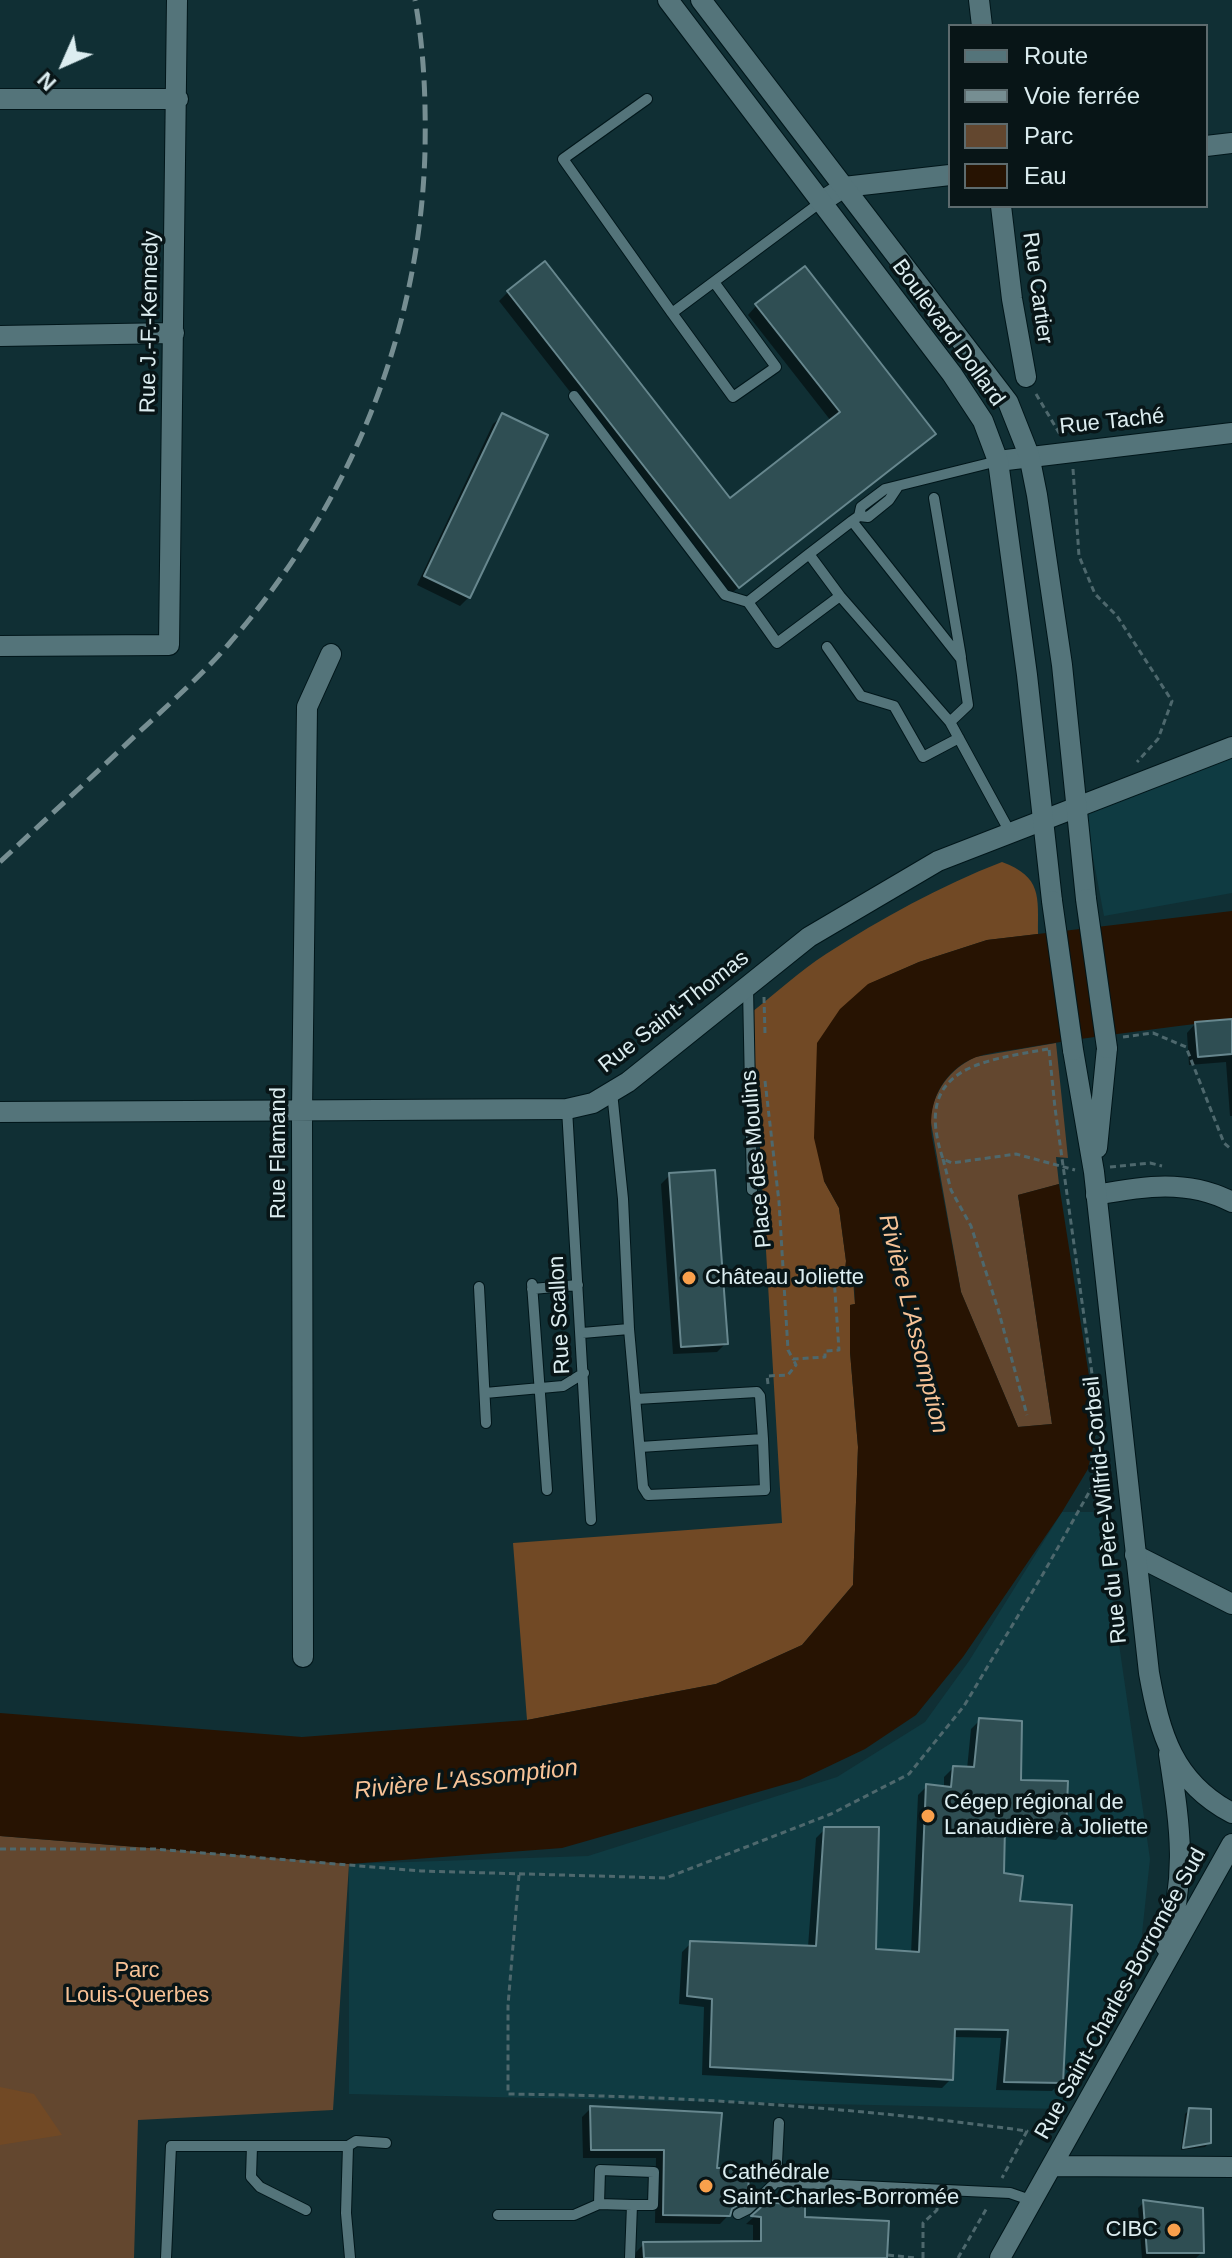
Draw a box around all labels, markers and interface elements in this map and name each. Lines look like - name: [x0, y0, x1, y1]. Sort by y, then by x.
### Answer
- north arrow: [24, 24, 104, 104]
- legend: [948, 24, 1208, 208]
- text: Route: [1024, 42, 1088, 69]
- text: N: [32, 67, 61, 96]
- text: Voie ferrée: [1024, 82, 1140, 109]
- text: Parc: [1024, 122, 1073, 149]
- text: Eau: [1024, 162, 1067, 189]
- street label: Rue Cartier: [1016, 230, 1058, 346]
- street label: Rue J.-F.-Kennedy: [135, 231, 165, 413]
- street label: Boulevard Dollard: [886, 255, 1010, 411]
- street label: Rue Taché: [1058, 403, 1166, 441]
- street label: Rue Saint-Thomas: [594, 945, 754, 1079]
- street label: Place des Moulins: [736, 1069, 778, 1249]
- street label: Rue Flamand: [266, 1087, 292, 1219]
- water label: Rivière L'Assomption: [872, 1212, 954, 1436]
- street label: Rue Scallon: [544, 1255, 576, 1375]
- place label: Château Joliette: [705, 1265, 864, 1291]
- marker: Château Joliette: [680, 1269, 698, 1287]
- street label: Rue du Père-Wilfrid-Corbeil: [1079, 1375, 1133, 1645]
- water label: Rivière L'Assomption: [353, 1754, 579, 1806]
- place label: Cégep régional de Lanaudière à Joliette: [944, 1790, 1148, 1842]
- marker: Cégep régional de Lanaudière à Joliette: [919, 1807, 937, 1825]
- street label: Rue Saint-Charles-Borromée Sud: [1030, 1844, 1212, 2144]
- park label: Parc Louis-Querbes: [65, 1958, 209, 2010]
- place label: Cathédrale Saint-Charles-Borromée: [722, 2160, 959, 2212]
- marker: Cathédrale Saint-Charles-Borromée: [697, 2177, 715, 2195]
- place label: CIBC: [1105, 2217, 1158, 2243]
- marker: CIBC: [1165, 2221, 1183, 2239]

